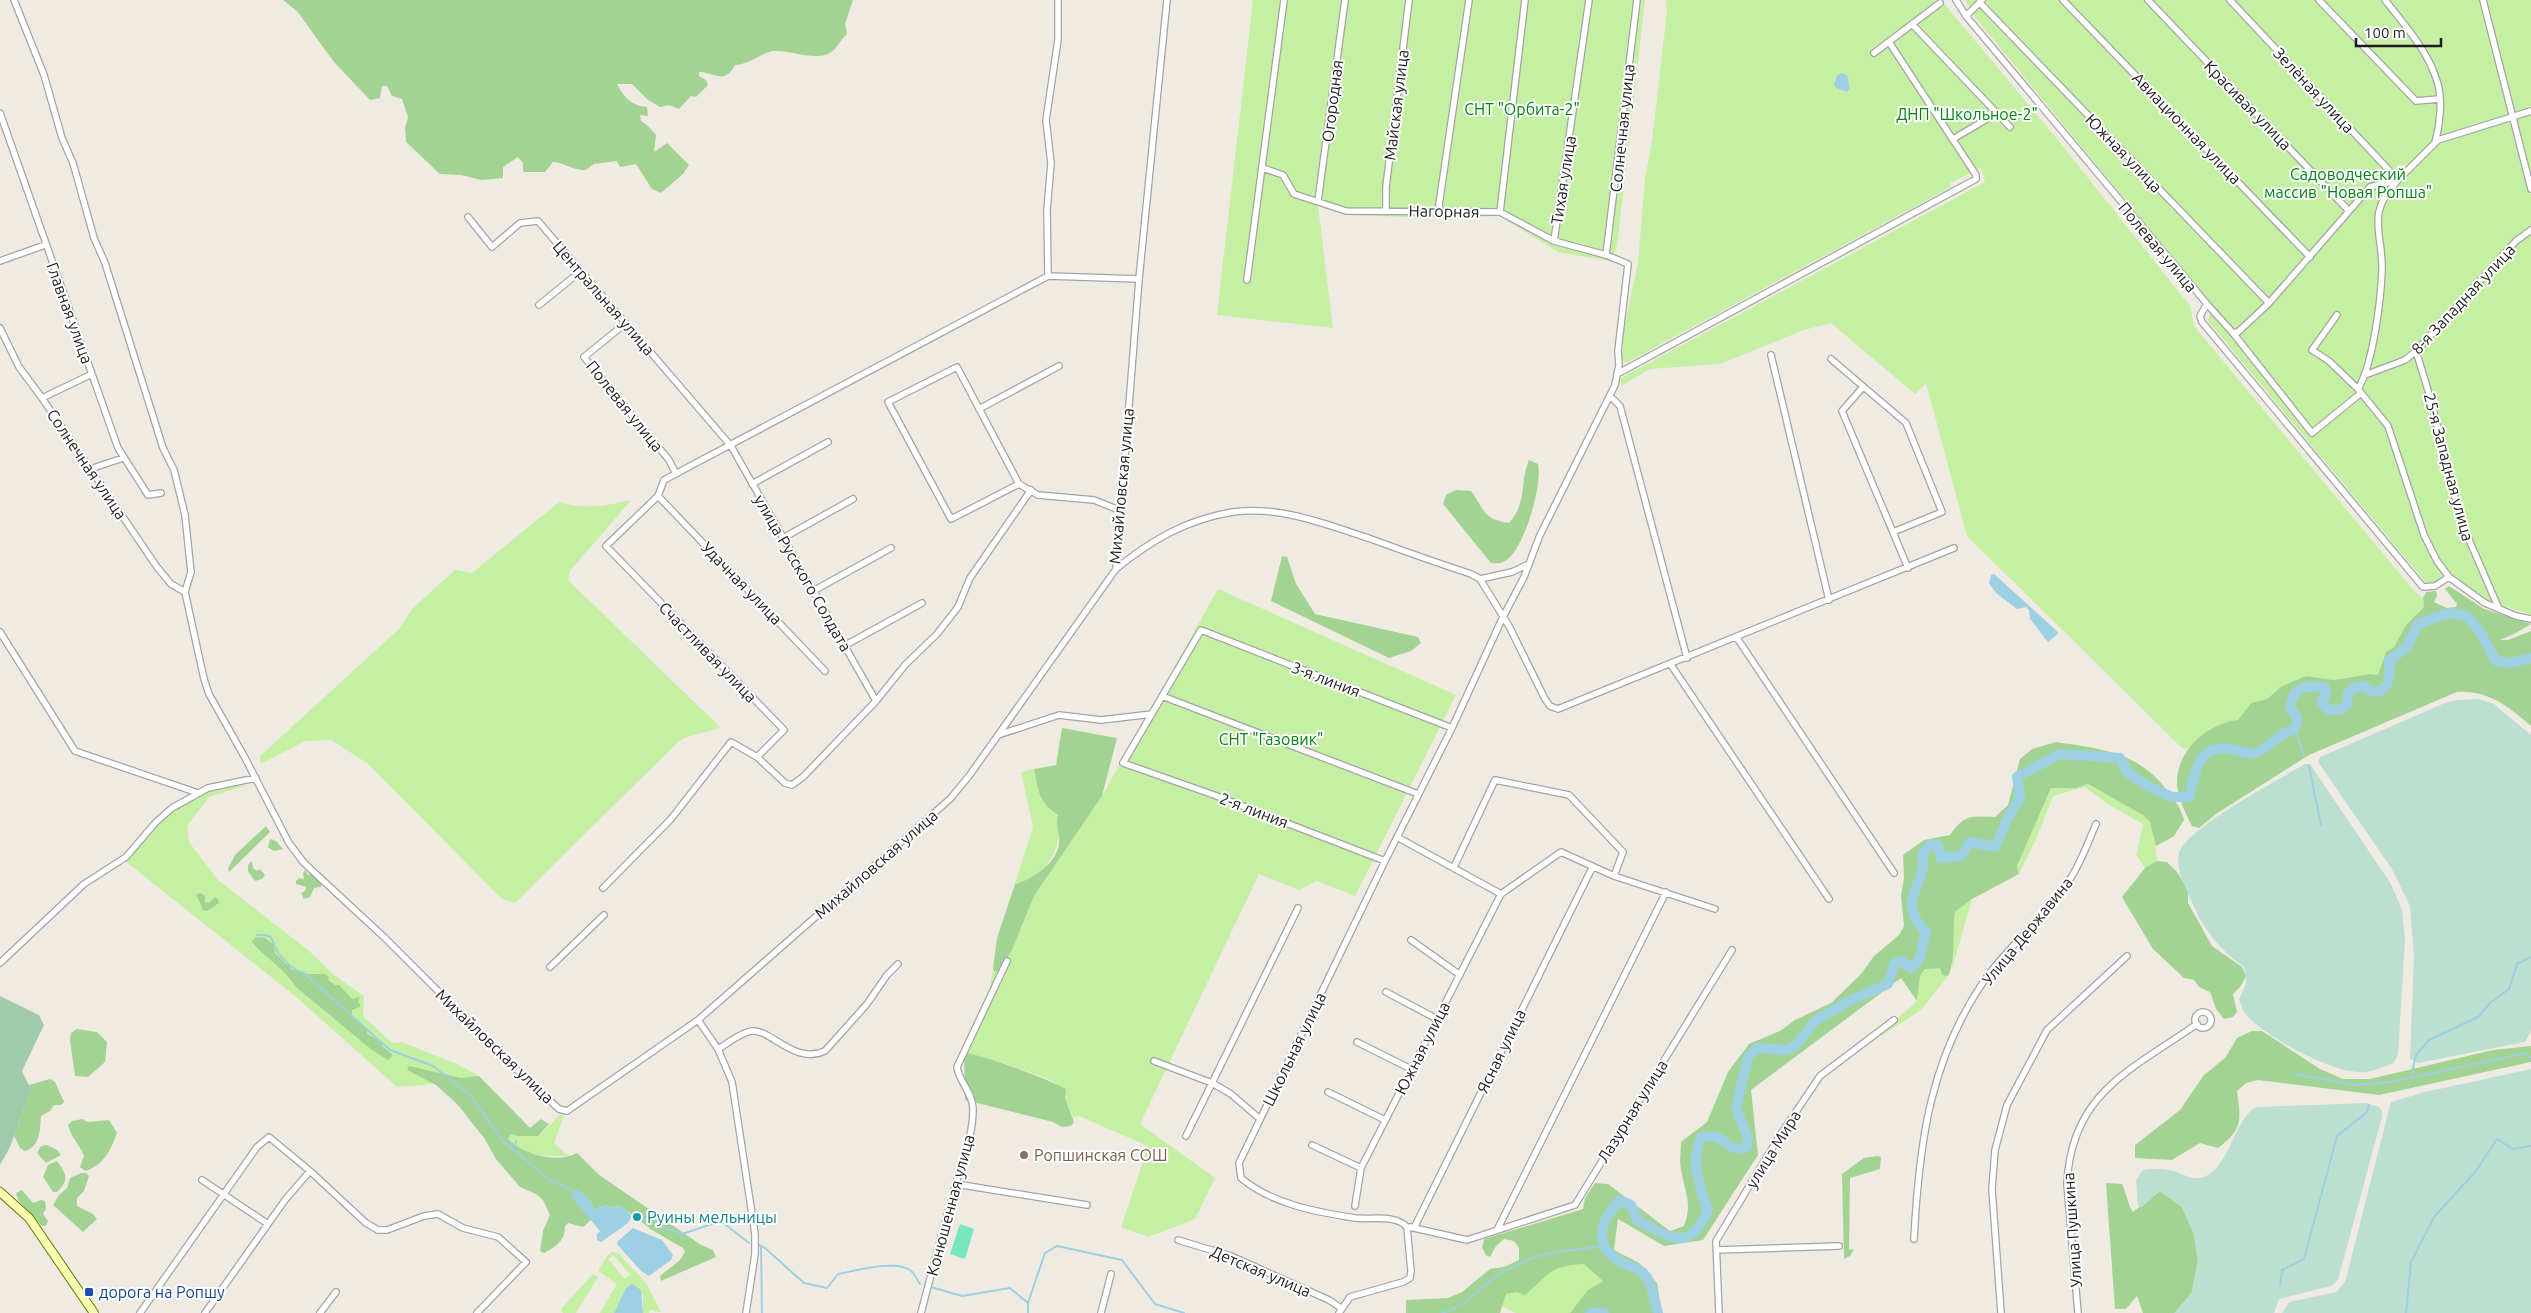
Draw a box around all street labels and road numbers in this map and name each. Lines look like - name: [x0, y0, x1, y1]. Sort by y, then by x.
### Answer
- street label: Зелёная улица: [2270, 44, 2358, 136]
- street label: Майская улица: [1380, 49, 1412, 161]
- street label: Красивая улица: [2201, 57, 2295, 153]
- street label: Огородная: [1318, 59, 1346, 143]
- street label: Солнечная улица: [1606, 63, 1638, 193]
- street label: Авиационная улица: [2129, 69, 2245, 187]
- street label: Южная улица: [2082, 110, 2166, 196]
- street label: Тихая улица: [1547, 134, 1579, 226]
- street label: Полевая улица: [2115, 198, 2201, 296]
- street label: Нагорная: [1408, 201, 1480, 221]
- street label: Центральная улица: [550, 237, 658, 359]
- street label: 8-я Западная улица: [2407, 240, 2519, 358]
- street label: Главная улица: [43, 260, 97, 366]
- street label: Полевая улица: [583, 357, 667, 455]
- street label: 25-я Западная улица: [2421, 391, 2477, 543]
- street label: Солнечная улица: [44, 406, 130, 522]
- street label: Михайловская улица: [1105, 407, 1137, 565]
- street label: улица Русского Солдата: [751, 491, 855, 655]
- street label: Удачная улица: [698, 538, 786, 628]
- street label: Счастливая улица: [656, 598, 760, 706]
- street label: 3-я линия: [1289, 658, 1363, 700]
- street label: 2-я линия: [1217, 789, 1291, 831]
- street label: Михайловская улица: [811, 806, 941, 922]
- street label: Улица Державина: [1978, 874, 2076, 988]
- street label: Михайловская улица: [432, 985, 558, 1107]
- street label: Школьная улица: [1259, 989, 1329, 1109]
- street label: Южная улица: [1391, 999, 1453, 1097]
- street label: Ясная улица: [1473, 1006, 1529, 1096]
- street label: Лазурная улица: [1593, 1056, 1671, 1166]
- street label: улица Мира: [1742, 1107, 1804, 1191]
- street label: Конюшенная улица: [922, 1132, 978, 1278]
- street label: Улица Пушкина: [2059, 1172, 2085, 1288]
- street label: Детская улица: [1208, 1242, 1314, 1300]

